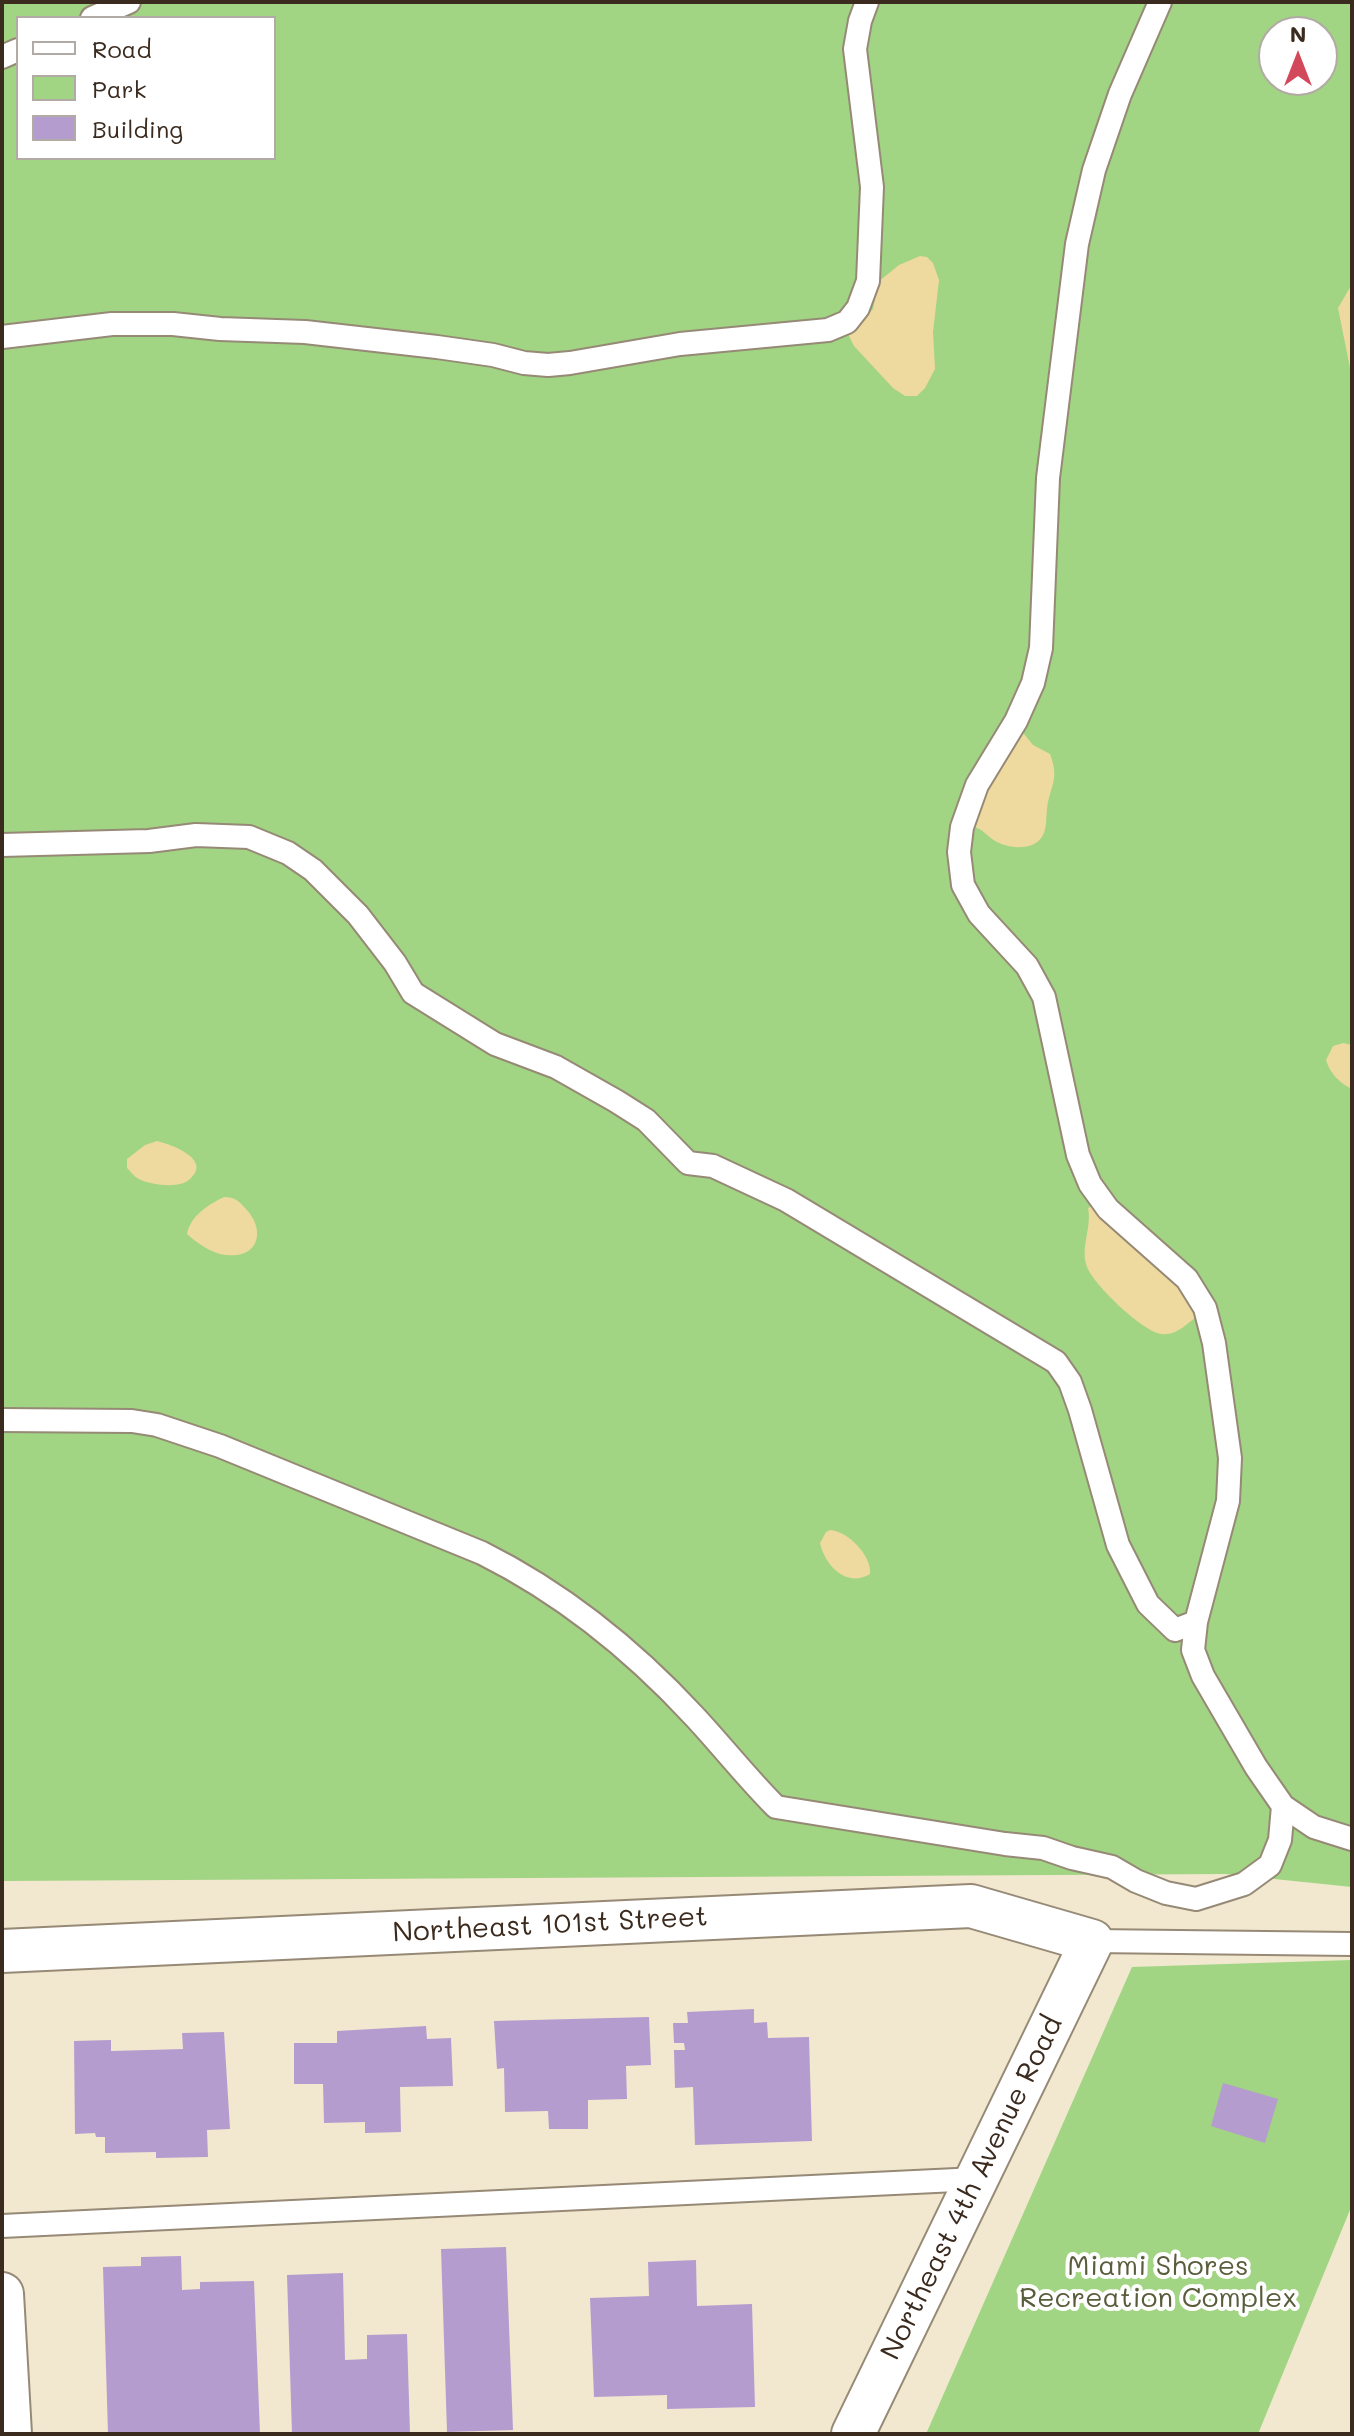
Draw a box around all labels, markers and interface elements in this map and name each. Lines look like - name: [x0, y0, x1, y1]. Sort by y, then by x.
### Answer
- legend: [16, 16, 276, 160]
- north arrow: [1258, 16, 1338, 96]
- text: N: [1290, 19, 1306, 48]
- text: Road: [92, 33, 152, 64]
- text: Park: [92, 73, 146, 104]
- text: Building: [92, 113, 183, 144]
- street label: Northeast 101st Street: [392, 1900, 708, 1950]
- street label: Northeast 4th Avenue Road: [874, 2011, 1070, 2365]
- park label: Miami Shores Recreation Complex: [1019, 2249, 1297, 2315]

